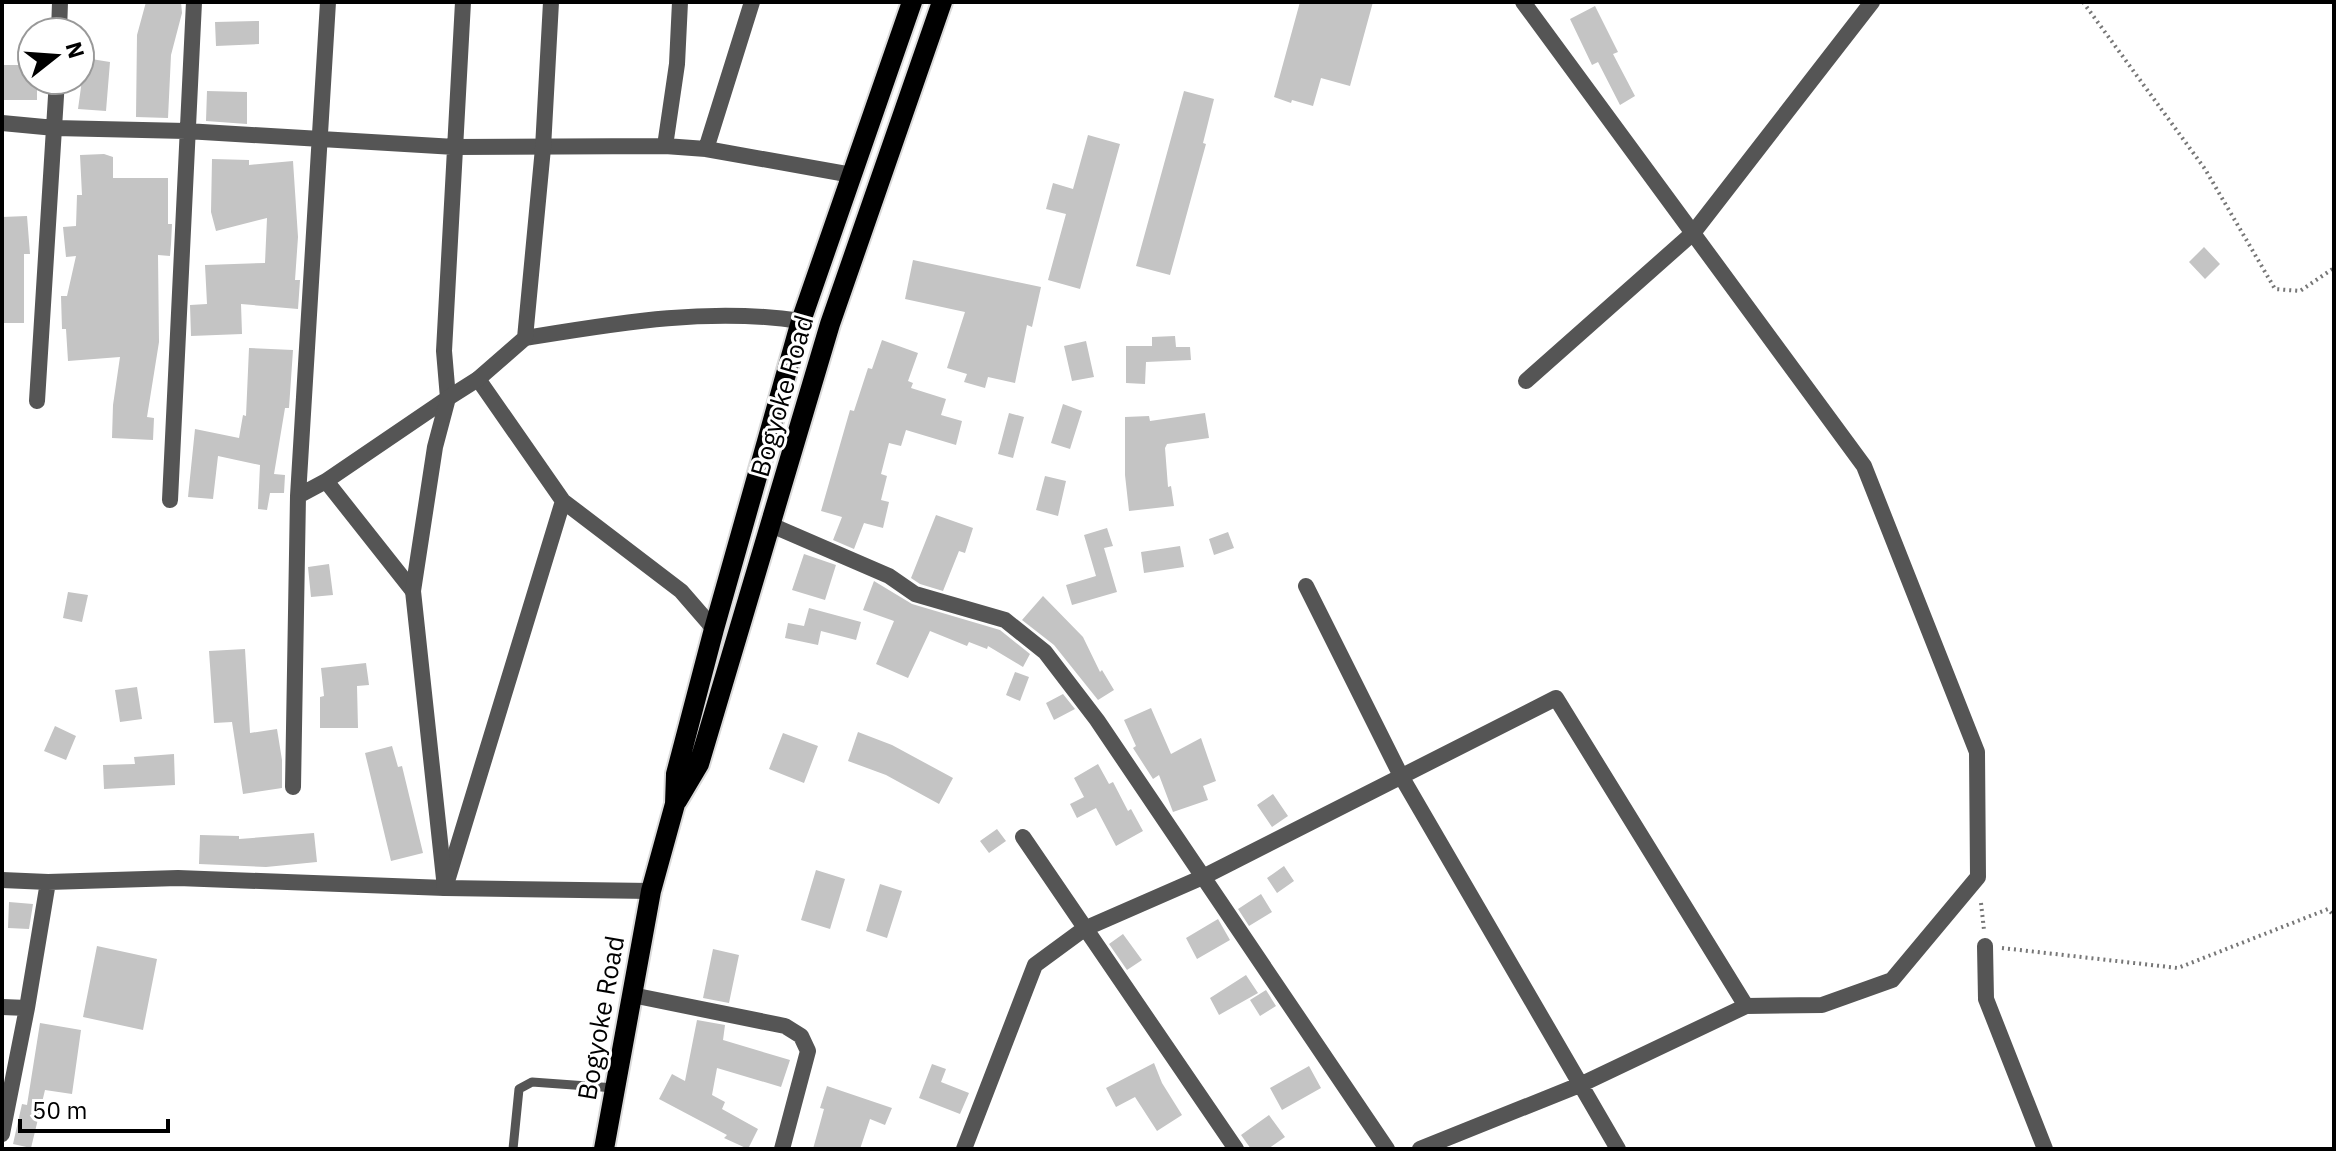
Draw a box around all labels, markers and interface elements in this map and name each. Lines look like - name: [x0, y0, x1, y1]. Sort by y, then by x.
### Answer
- north arrow: [16, 16, 96, 96]
- text: N: [59, 38, 92, 62]
- street label: Bogyoke Road: [742, 311, 820, 480]
- street label: Bogyoke Road: [569, 933, 631, 1103]
- scale bar: [20, 1083, 168, 1133]
- text: 50 m: [32, 1094, 87, 1126]

